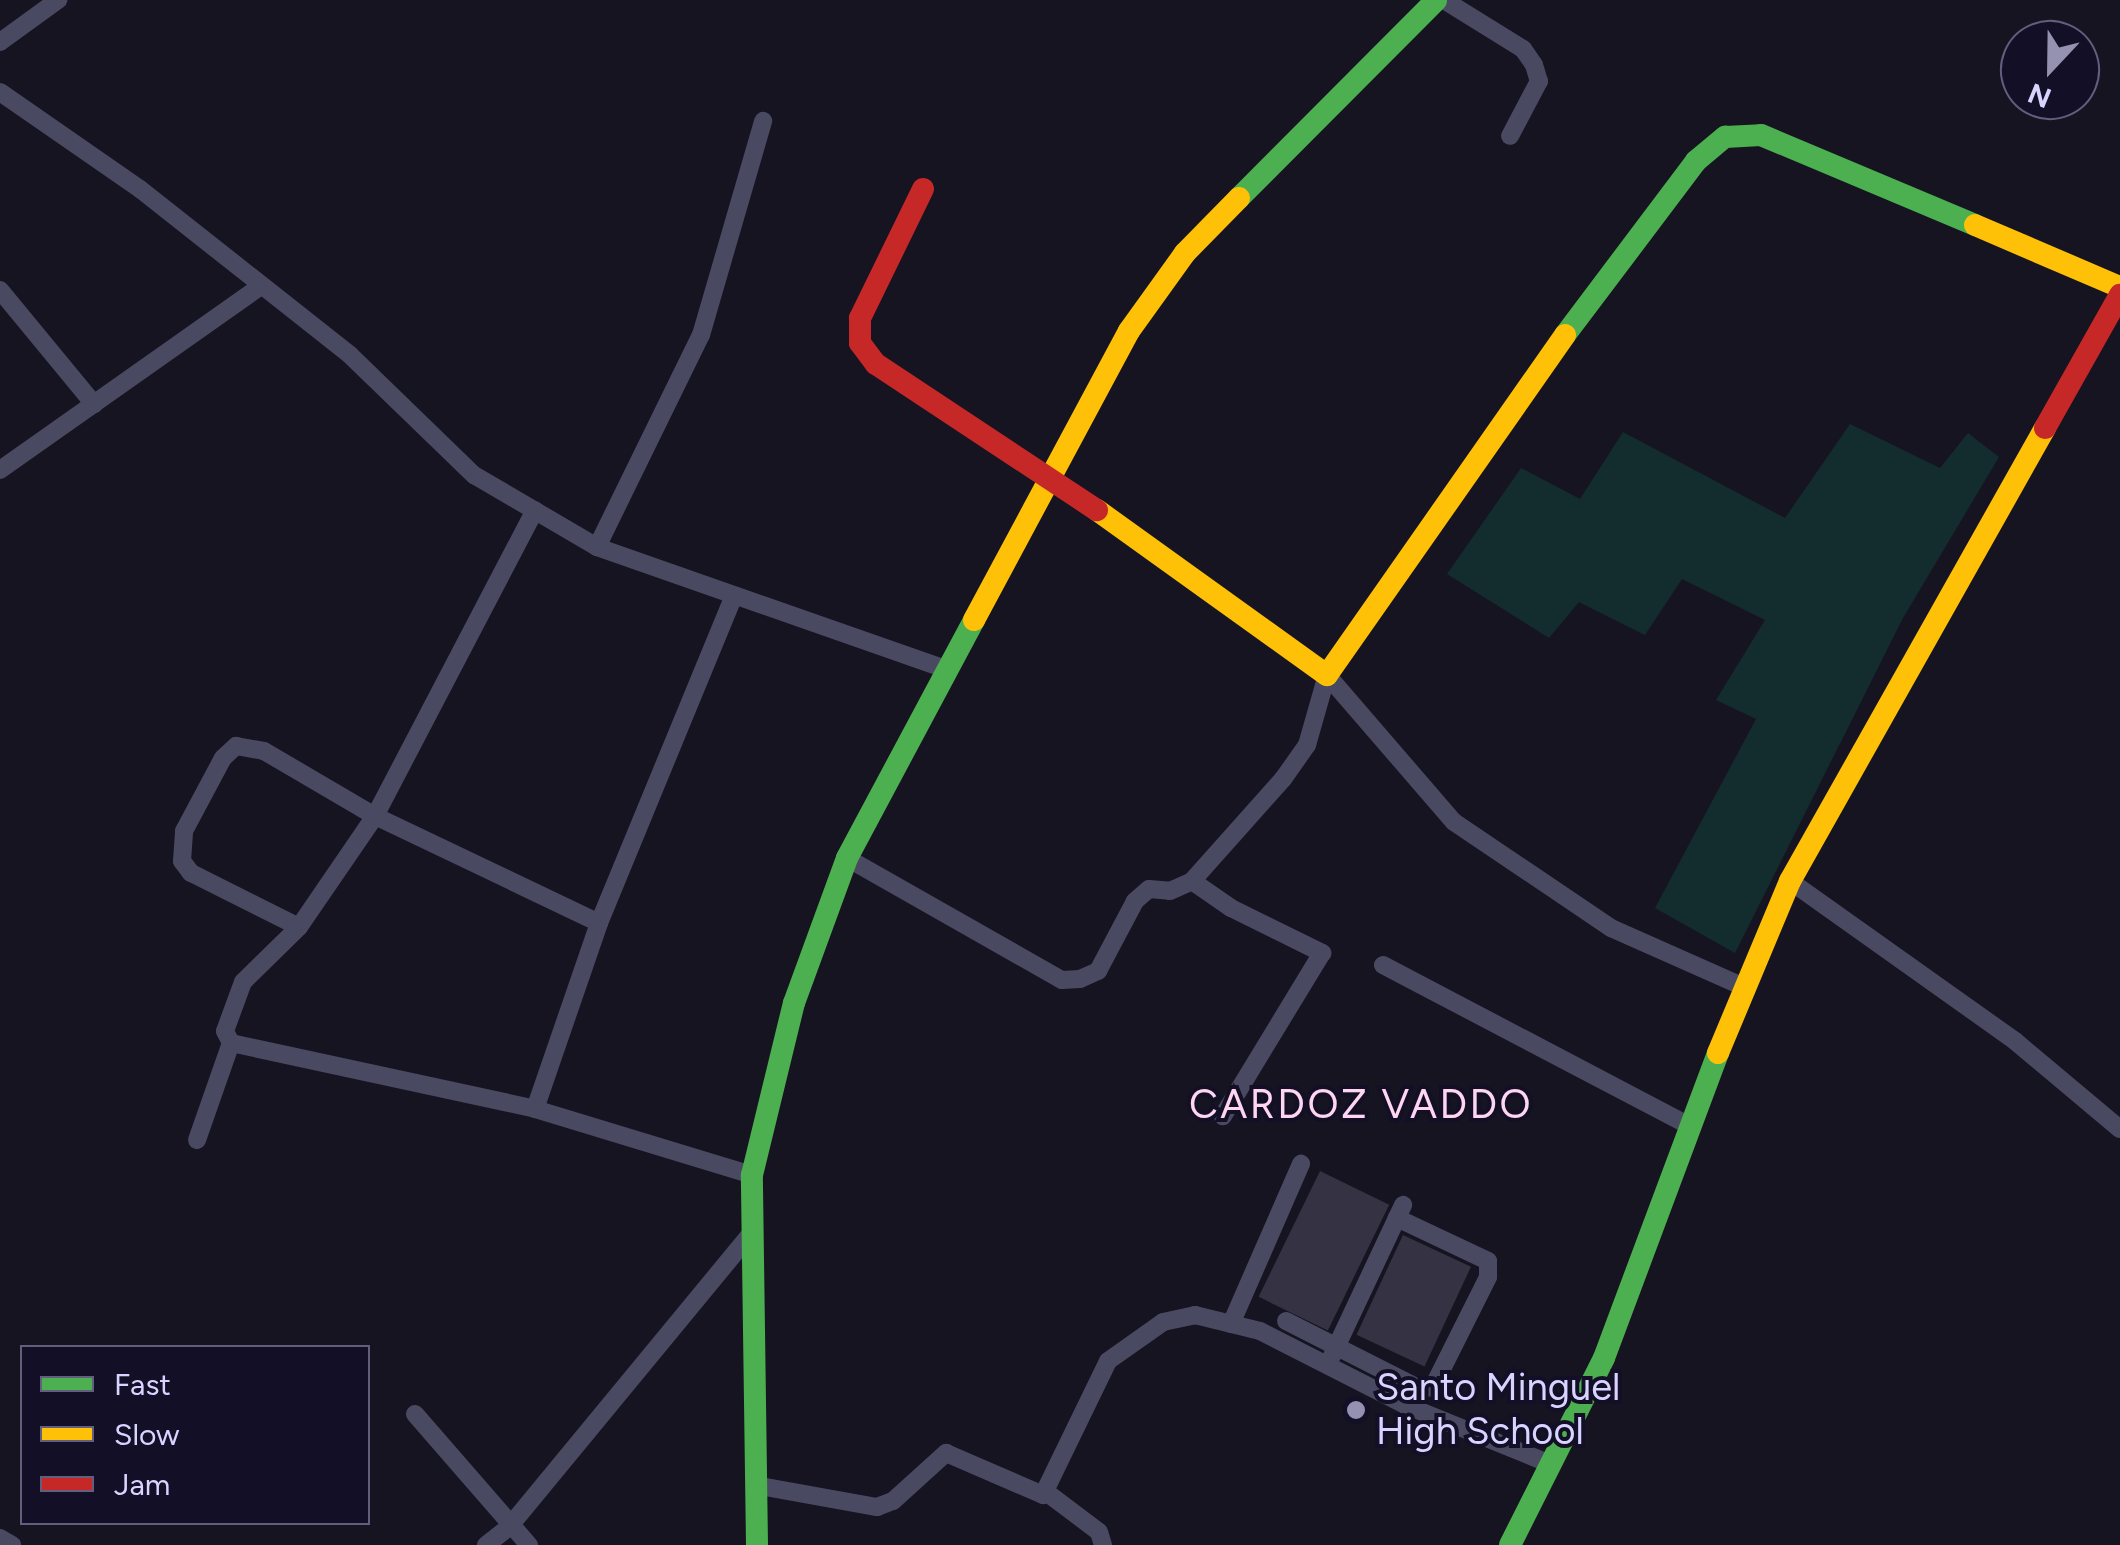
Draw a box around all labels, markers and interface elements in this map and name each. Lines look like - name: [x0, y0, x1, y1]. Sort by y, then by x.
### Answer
- north arrow: [2000, 20, 2100, 120]
- text: N: [2023, 76, 2056, 116]
- district label: CARDOZ VADDO: [1189, 1080, 1533, 1128]
- legend: [20, 1345, 370, 1525]
- place label: Santo Minguel High School: [1376, 1365, 1620, 1455]
- text: Fast: [114, 1366, 171, 1403]
- marker: Santo Minguel High School: [1345, 1399, 1367, 1421]
- text: Slow: [114, 1416, 180, 1453]
- text: Jam: [114, 1466, 170, 1503]

